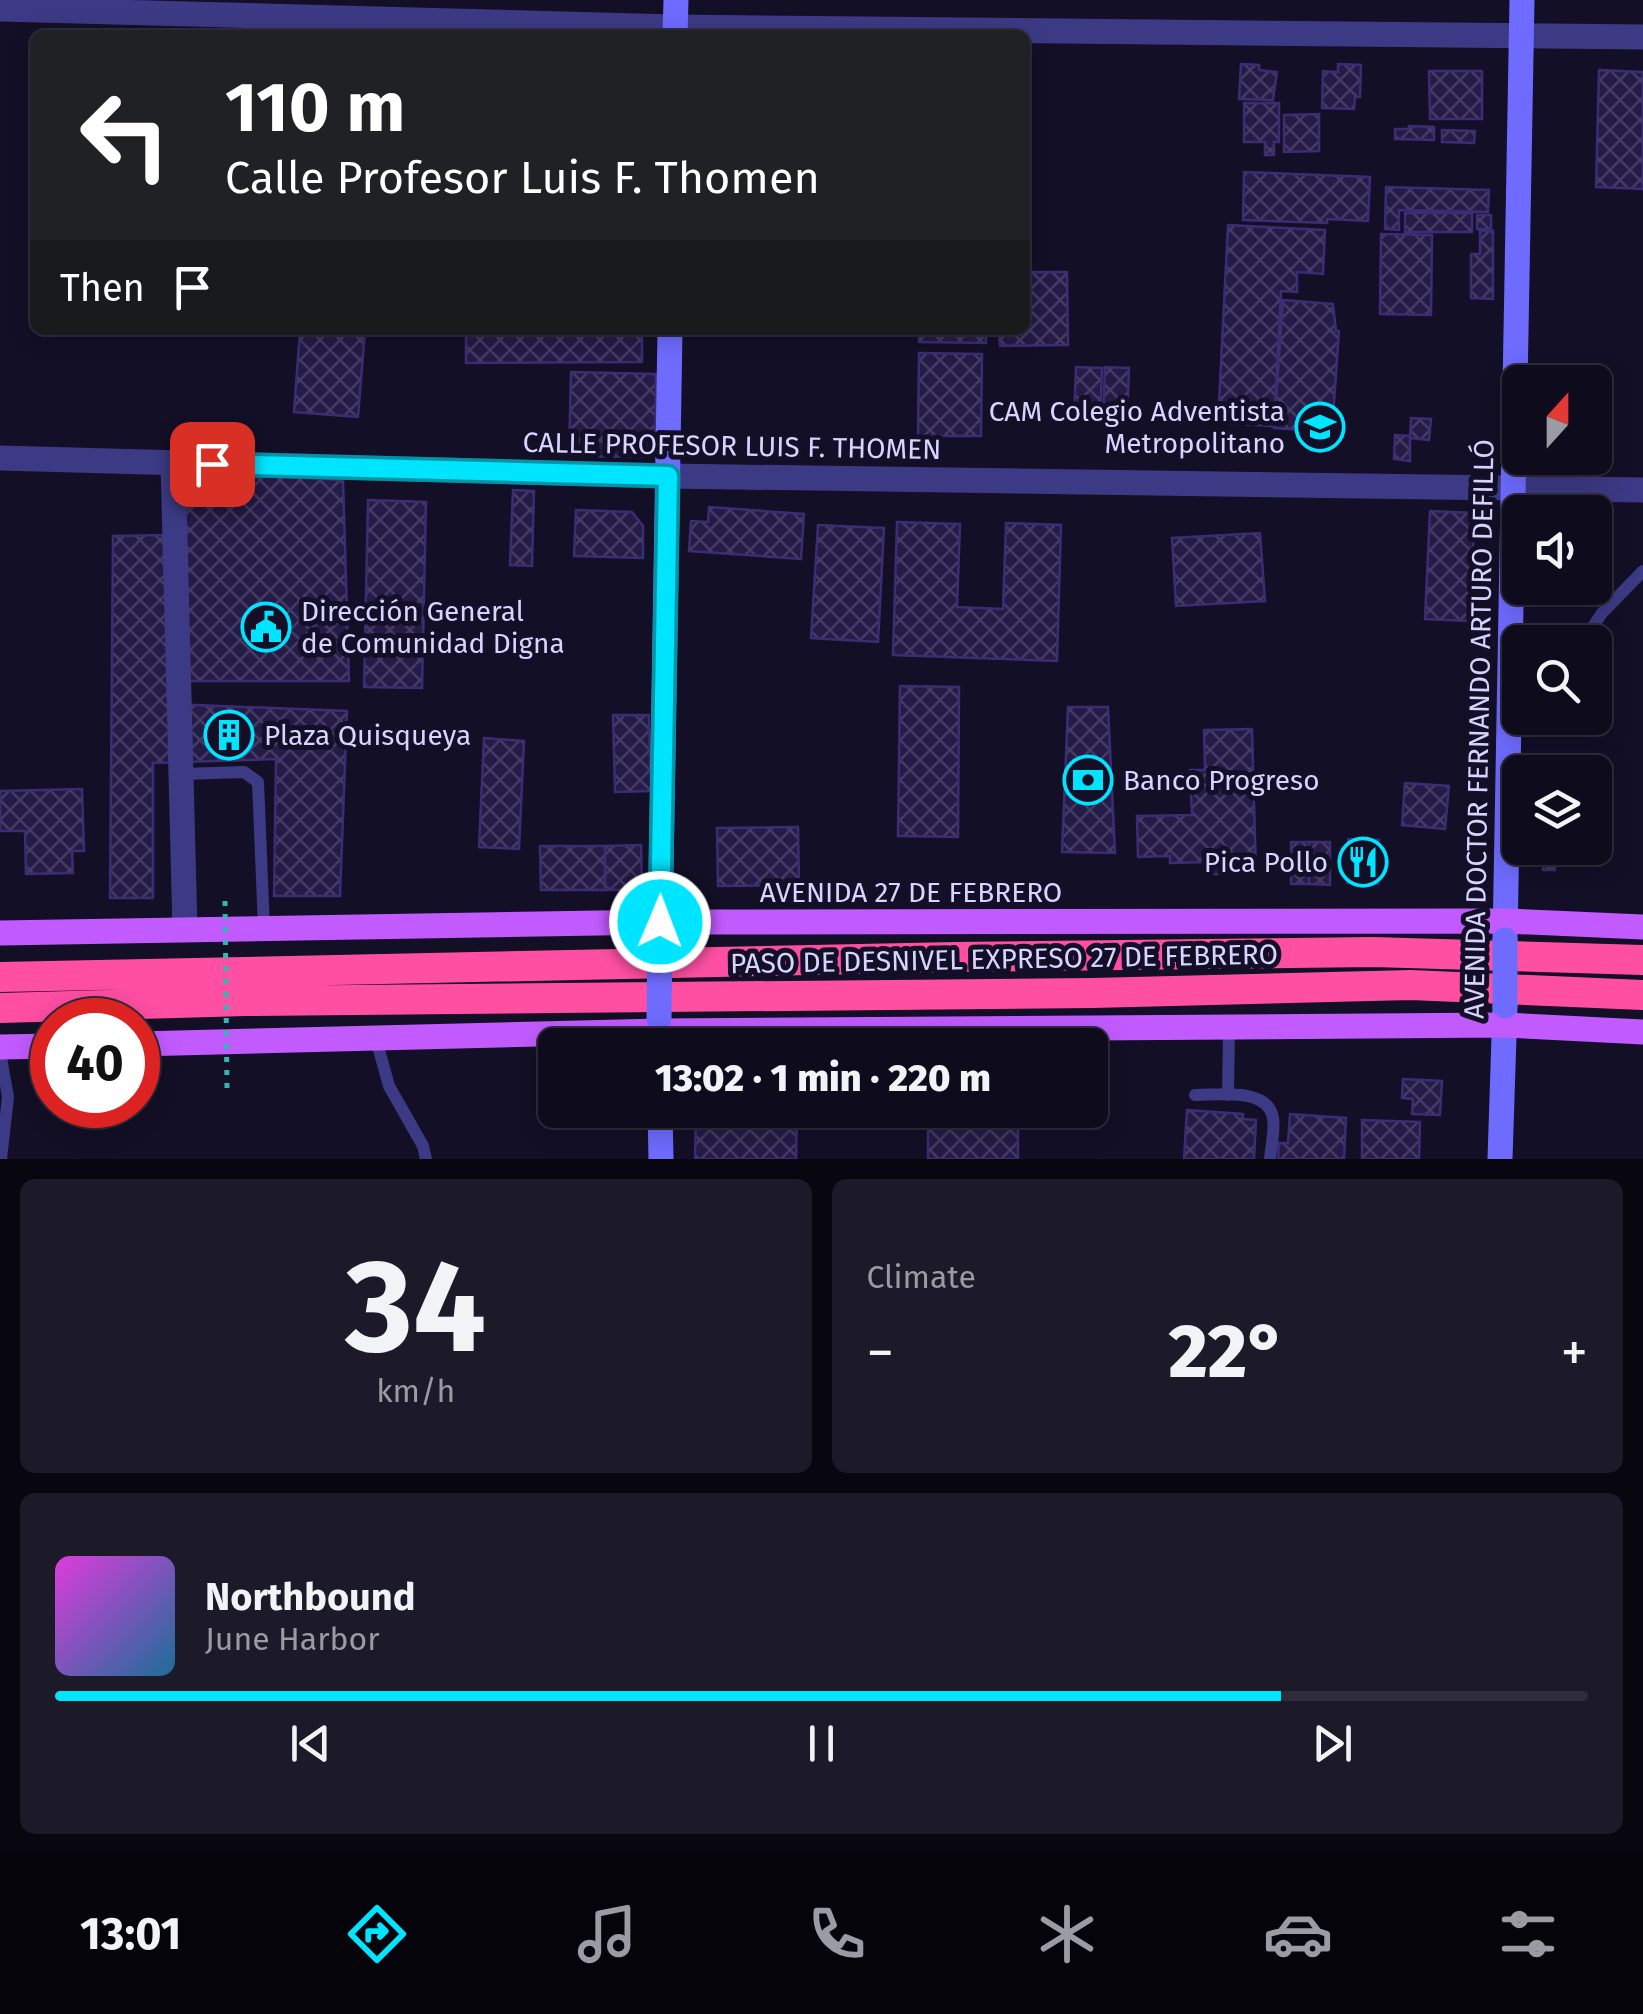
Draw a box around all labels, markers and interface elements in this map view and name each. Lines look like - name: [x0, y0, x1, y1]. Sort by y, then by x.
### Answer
- text: 110 m: [225, 66, 405, 150]
- icon: left: [60, 70, 190, 200]
- text: Calle Profesor Luis F. Thomen: [225, 151, 820, 205]
- icon: arrive: [165, 260, 220, 315]
- text: Then: [60, 265, 145, 311]
- north arrow: [1502, 365, 1612, 475]
- map controls: [1502, 365, 1612, 865]
- place label: CAM Colegio Adventista Metropolitano: [989, 395, 1285, 460]
- school or university icon: CAM Colegio Adventista Metropolitano: [1294, 401, 1346, 453]
- pin: [170, 422, 255, 507]
- street label: CALLE PROFESOR LUIS F. THOMEN: [522, 426, 942, 466]
- icon: arrive: [185, 437, 240, 492]
- street label: AVENIDA DOCTOR FERNANDO ARTURO DEFILLÓ: [1457, 439, 1501, 1019]
- button: sound: [1502, 495, 1612, 605]
- place label: Dirección General de Comunidad Digna: [301, 595, 565, 660]
- public building icon: Dirección General de Comunidad Digna: [240, 601, 292, 653]
- button: search: [1502, 625, 1612, 735]
- building icon: Plaza Quisqueya: [203, 709, 255, 761]
- place label: Plaza Quisqueya: [264, 719, 471, 752]
- bank icon: Banco Progreso: [1062, 754, 1114, 806]
- button: layers: [1502, 755, 1612, 865]
- place label: Banco Progreso: [1123, 764, 1320, 797]
- restaurant icon: Pica Pollo: [1337, 836, 1389, 888]
- place label: Pica Pollo: [1204, 846, 1328, 879]
- position arrow: [608, 870, 712, 974]
- street label: AVENIDA 27 DE FEBRERO: [760, 876, 1062, 909]
- street label: PASO DE DESNIVEL EXPRESO 27 DE FEBRERO: [730, 938, 1278, 980]
- speed limit sign: 40: [30, 998, 160, 1128]
- text: 13:02 · 1 min · 220 m: [655, 1055, 991, 1101]
- text: 34: [345, 1229, 486, 1385]
- text: Climate: [867, 1258, 976, 1296]
- text: 22°: [1169, 1307, 1286, 1397]
- text: −: [867, 1320, 894, 1386]
- text: +: [1561, 1320, 1588, 1386]
- text: km/h: [376, 1372, 455, 1410]
- text: Northbound: [205, 1574, 416, 1620]
- text: June Harbor: [205, 1620, 380, 1658]
- icon: previous: [283, 1716, 338, 1771]
- icon: pause: [794, 1716, 849, 1771]
- icon: next: [1305, 1716, 1360, 1771]
- icon: directions: [342, 1899, 412, 1969]
- icon: music: [572, 1899, 642, 1969]
- icon: phone: [802, 1899, 872, 1969]
- icon: climate: [1032, 1899, 1102, 1969]
- icon: car: [1263, 1899, 1333, 1969]
- icon: filters: [1493, 1899, 1563, 1969]
- text: 13:01: [80, 1907, 181, 1961]

